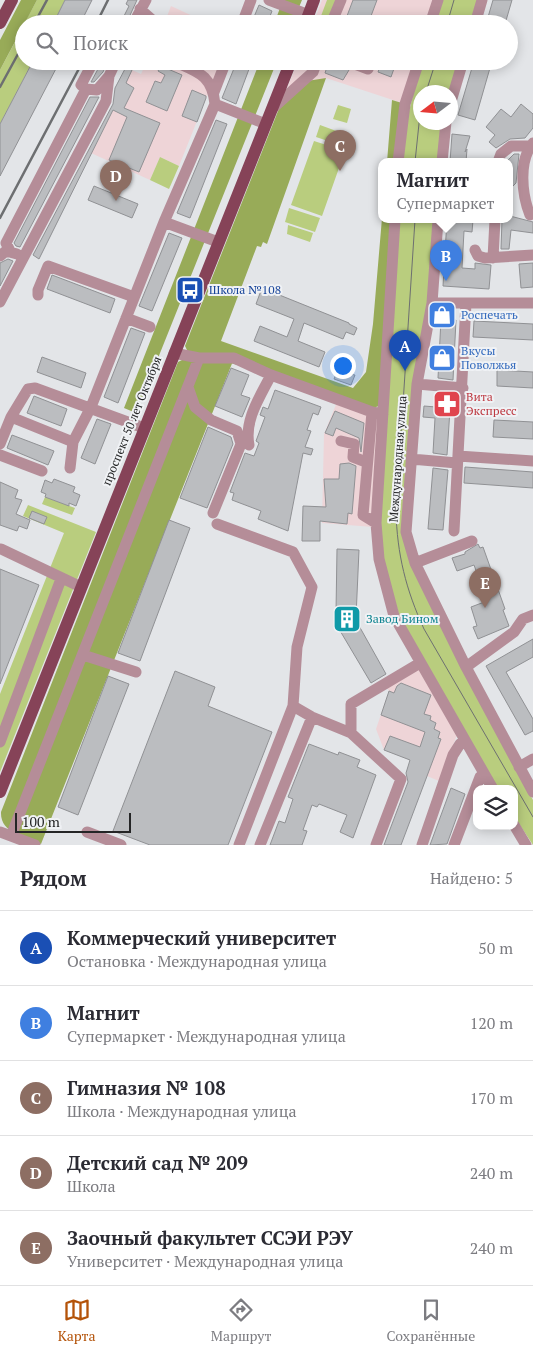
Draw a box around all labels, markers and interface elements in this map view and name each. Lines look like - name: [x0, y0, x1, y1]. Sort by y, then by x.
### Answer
- search box: [15, 15, 518, 70]
- icon: search: [33, 29, 61, 57]
- text: Поиск: [73, 30, 128, 55]
- north arrow: [413, 85, 458, 130]
- pin: C: [324, 130, 356, 171]
- popup: [378, 158, 513, 223]
- pin: D: [100, 160, 132, 201]
- text: Магнит: [396, 167, 469, 192]
- text: Супермаркет: [396, 192, 495, 214]
- pin: B: [430, 240, 462, 281]
- bus stop icon: Школа №108: [175, 275, 205, 305]
- place label: Школа №108: [209, 282, 281, 297]
- shop icon: Роспечать: [427, 300, 457, 330]
- place label: Роспечать: [461, 307, 518, 322]
- pin: A: [389, 330, 421, 371]
- shop icon: Вкусы Поволжья: [427, 343, 457, 373]
- place label: Вкусы Поволжья: [461, 343, 516, 372]
- your location: [330, 353, 356, 379]
- street label: проспект 50 лет Октября: [99, 354, 164, 488]
- pharmacy icon: Вита Экспресс: [432, 389, 462, 419]
- place label: Вита Экспресс: [466, 389, 517, 418]
- street label: Международная улица: [386, 395, 409, 523]
- pin: E: [469, 567, 501, 608]
- building icon: Завод Бином: [332, 604, 362, 634]
- place label: Завод Бином: [366, 611, 439, 626]
- map controls: [473, 785, 518, 830]
- button: layers: [473, 785, 518, 830]
- scale bar: [15, 810, 131, 833]
- text: 100 m: [22, 812, 60, 831]
- text: Рядом: [20, 864, 87, 892]
- text: Найдено: 5: [430, 867, 513, 889]
- text: Коммерческий университет: [67, 925, 336, 950]
- text: A: [30, 937, 42, 959]
- text: 50 m: [478, 937, 513, 959]
- text: Остановка · Международная улица: [67, 950, 327, 972]
- text: Магнит: [67, 1000, 140, 1025]
- text: B: [31, 1012, 41, 1034]
- text: 120 m: [470, 1012, 513, 1034]
- text: Супермаркет · Международная улица: [67, 1025, 346, 1047]
- text: Гимназия № 108: [67, 1075, 226, 1100]
- text: C: [31, 1087, 41, 1109]
- text: 170 m: [470, 1087, 513, 1109]
- text: Школа · Международная улица: [67, 1100, 297, 1122]
- text: Детский сад № 209: [67, 1150, 248, 1175]
- text: D: [30, 1162, 42, 1184]
- text: 240 m: [470, 1162, 513, 1184]
- text: Школа: [67, 1175, 116, 1197]
- text: Заочный факультет ССЭИ РЭУ: [67, 1225, 353, 1250]
- text: E: [31, 1237, 41, 1259]
- text: 240 m: [470, 1237, 513, 1259]
- text: Университет · Международная улица: [67, 1250, 343, 1272]
- tab: Карта: [58, 1296, 95, 1345]
- tab: Маршрут: [211, 1296, 271, 1345]
- tab: Сохранённые: [387, 1296, 475, 1345]

